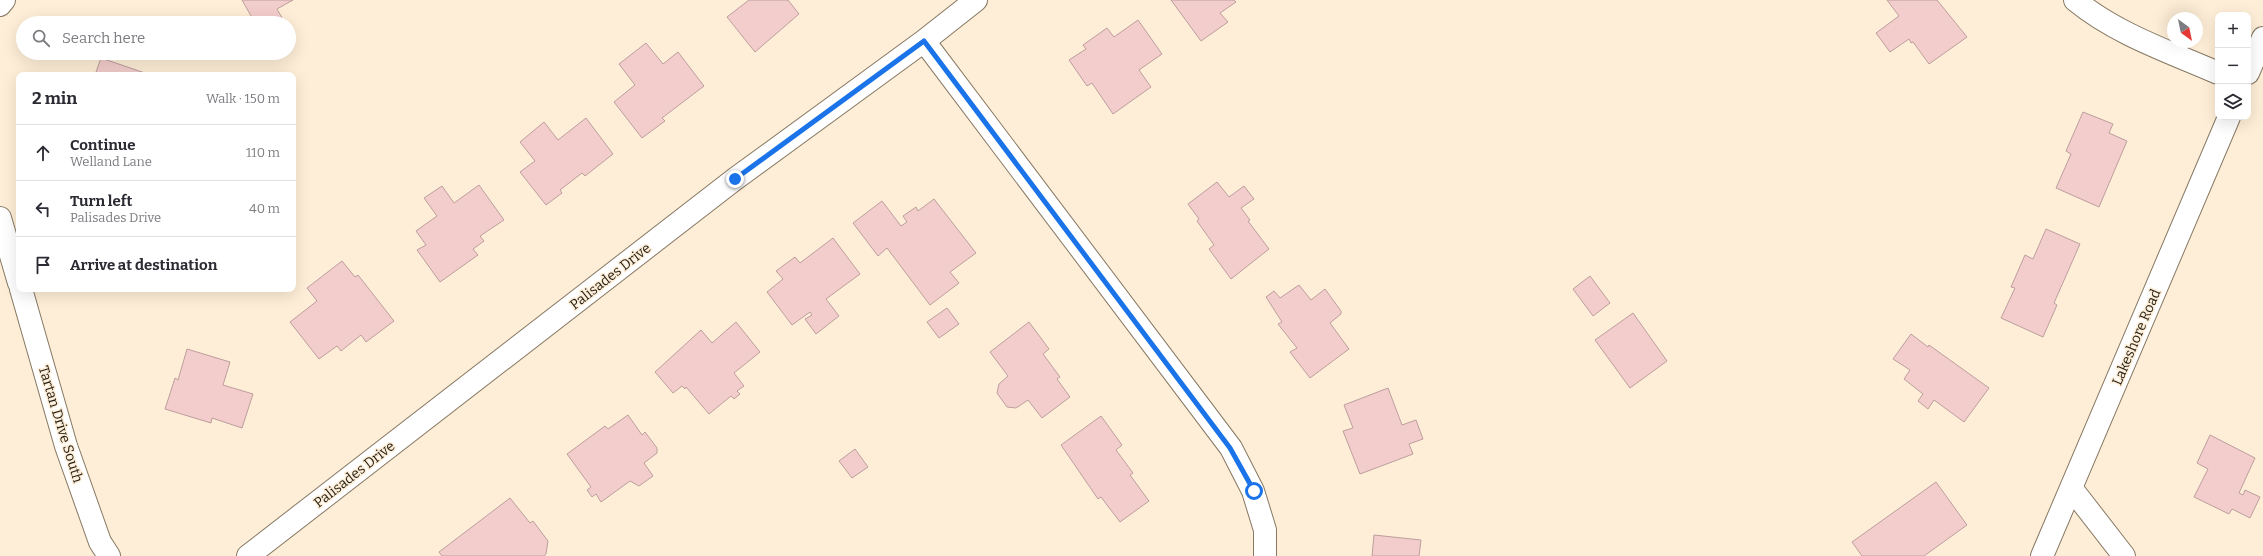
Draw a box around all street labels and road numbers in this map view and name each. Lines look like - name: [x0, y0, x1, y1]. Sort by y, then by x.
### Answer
- street label: Palisades Drive: [566, 239, 654, 313]
- street label: Lakeshore Road: [2109, 286, 2164, 388]
- street label: Tartan Drive South: [35, 364, 86, 485]
- street label: Palisades Drive: [310, 437, 398, 511]

